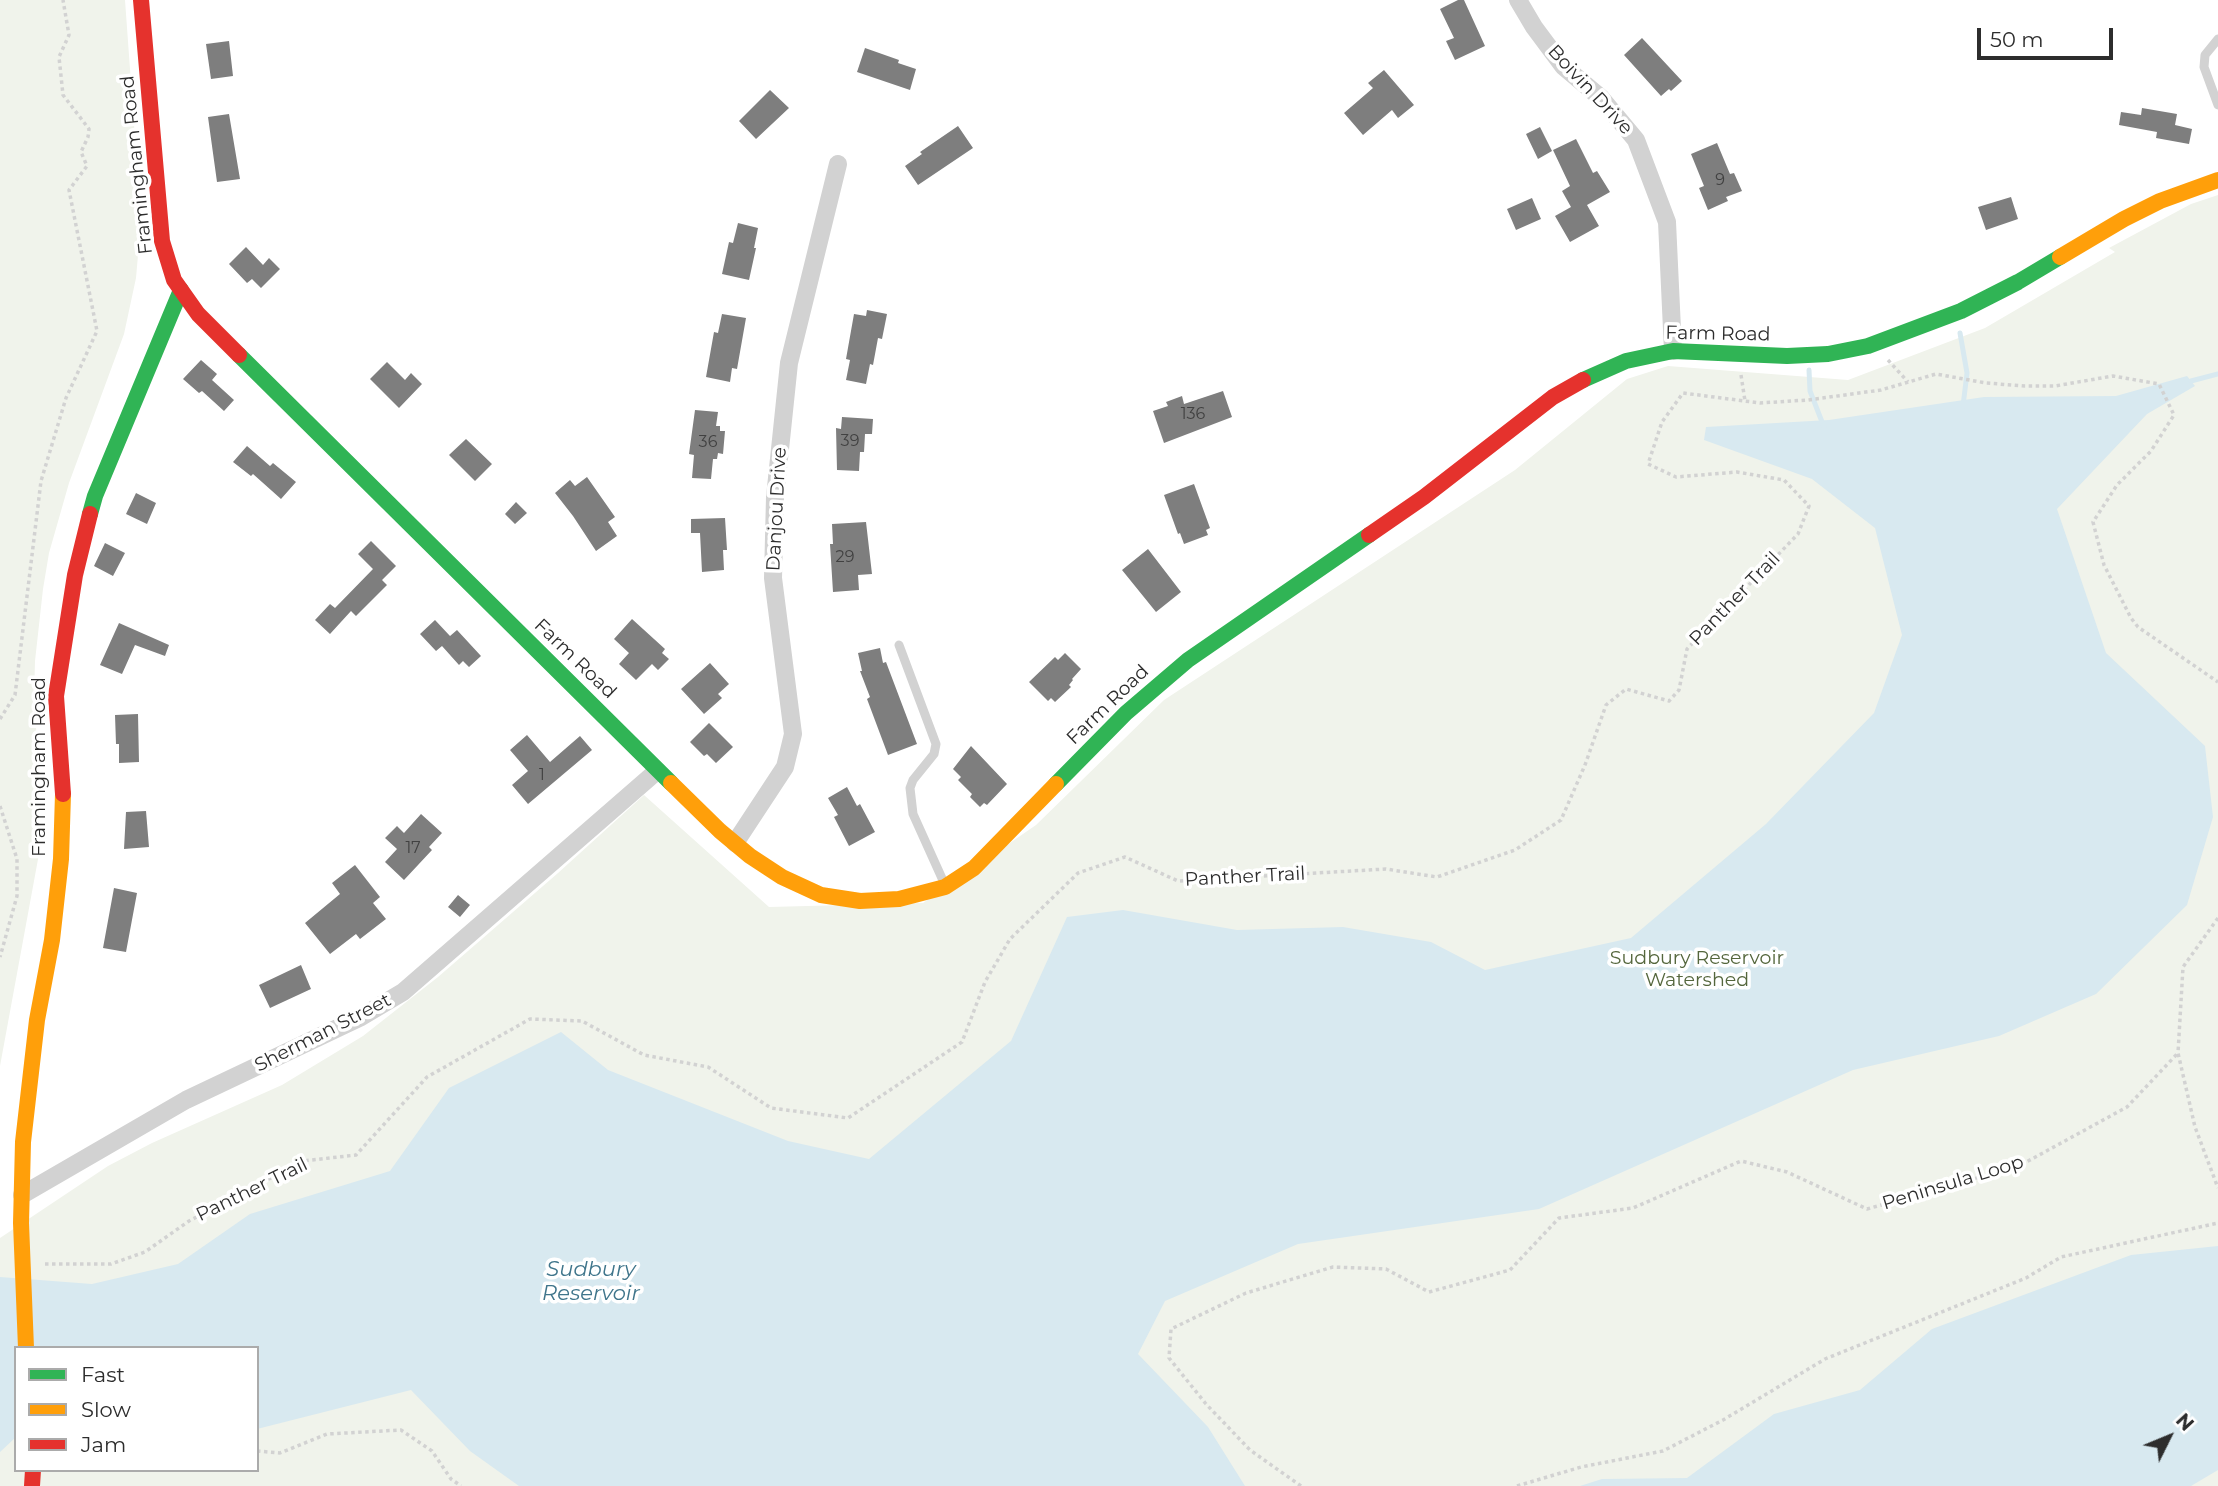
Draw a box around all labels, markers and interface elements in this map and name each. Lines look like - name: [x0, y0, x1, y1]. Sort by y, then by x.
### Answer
- scale bar: [1980, 14, 2116, 58]
- text: 50 m: [1990, 27, 2044, 52]
- street label: Boivin Drive: [1543, 40, 1637, 140]
- street label: Framingham Road: [116, 74, 158, 256]
- house number: 9: [1715, 170, 1725, 190]
- street label: Farm Road: [1665, 322, 1771, 346]
- house number: 136: [1181, 404, 1205, 424]
- house number: 39: [841, 431, 859, 451]
- house number: 36: [699, 432, 717, 452]
- street label: Danjou Drive: [762, 446, 792, 572]
- house number: 29: [836, 547, 854, 567]
- street label: Panther Trail: [1685, 548, 1785, 650]
- street label: Farm Road: [529, 614, 621, 704]
- street label: Farm Road: [1062, 660, 1154, 750]
- street label: Framingham Road: [28, 677, 50, 857]
- house number: 1: [539, 765, 545, 785]
- house number: 17: [405, 838, 421, 858]
- street label: Panther Trail: [1184, 862, 1306, 892]
- park label: Sudbury Reservoir Watershed: [1610, 947, 1784, 991]
- street label: Sherman Street: [251, 989, 395, 1077]
- street label: Peninsula Loop: [1879, 1151, 2027, 1215]
- street label: Panther Trail: [193, 1153, 311, 1227]
- water label: Sudbury Reservoir: [542, 1257, 640, 1307]
- legend: [14, 1346, 259, 1472]
- text: Fast: [81, 1362, 125, 1387]
- text: Slow: [81, 1397, 131, 1422]
- north arrow: [2134, 1402, 2204, 1472]
- text: N: [2171, 1409, 2198, 1436]
- text: Jam: [81, 1432, 126, 1457]

